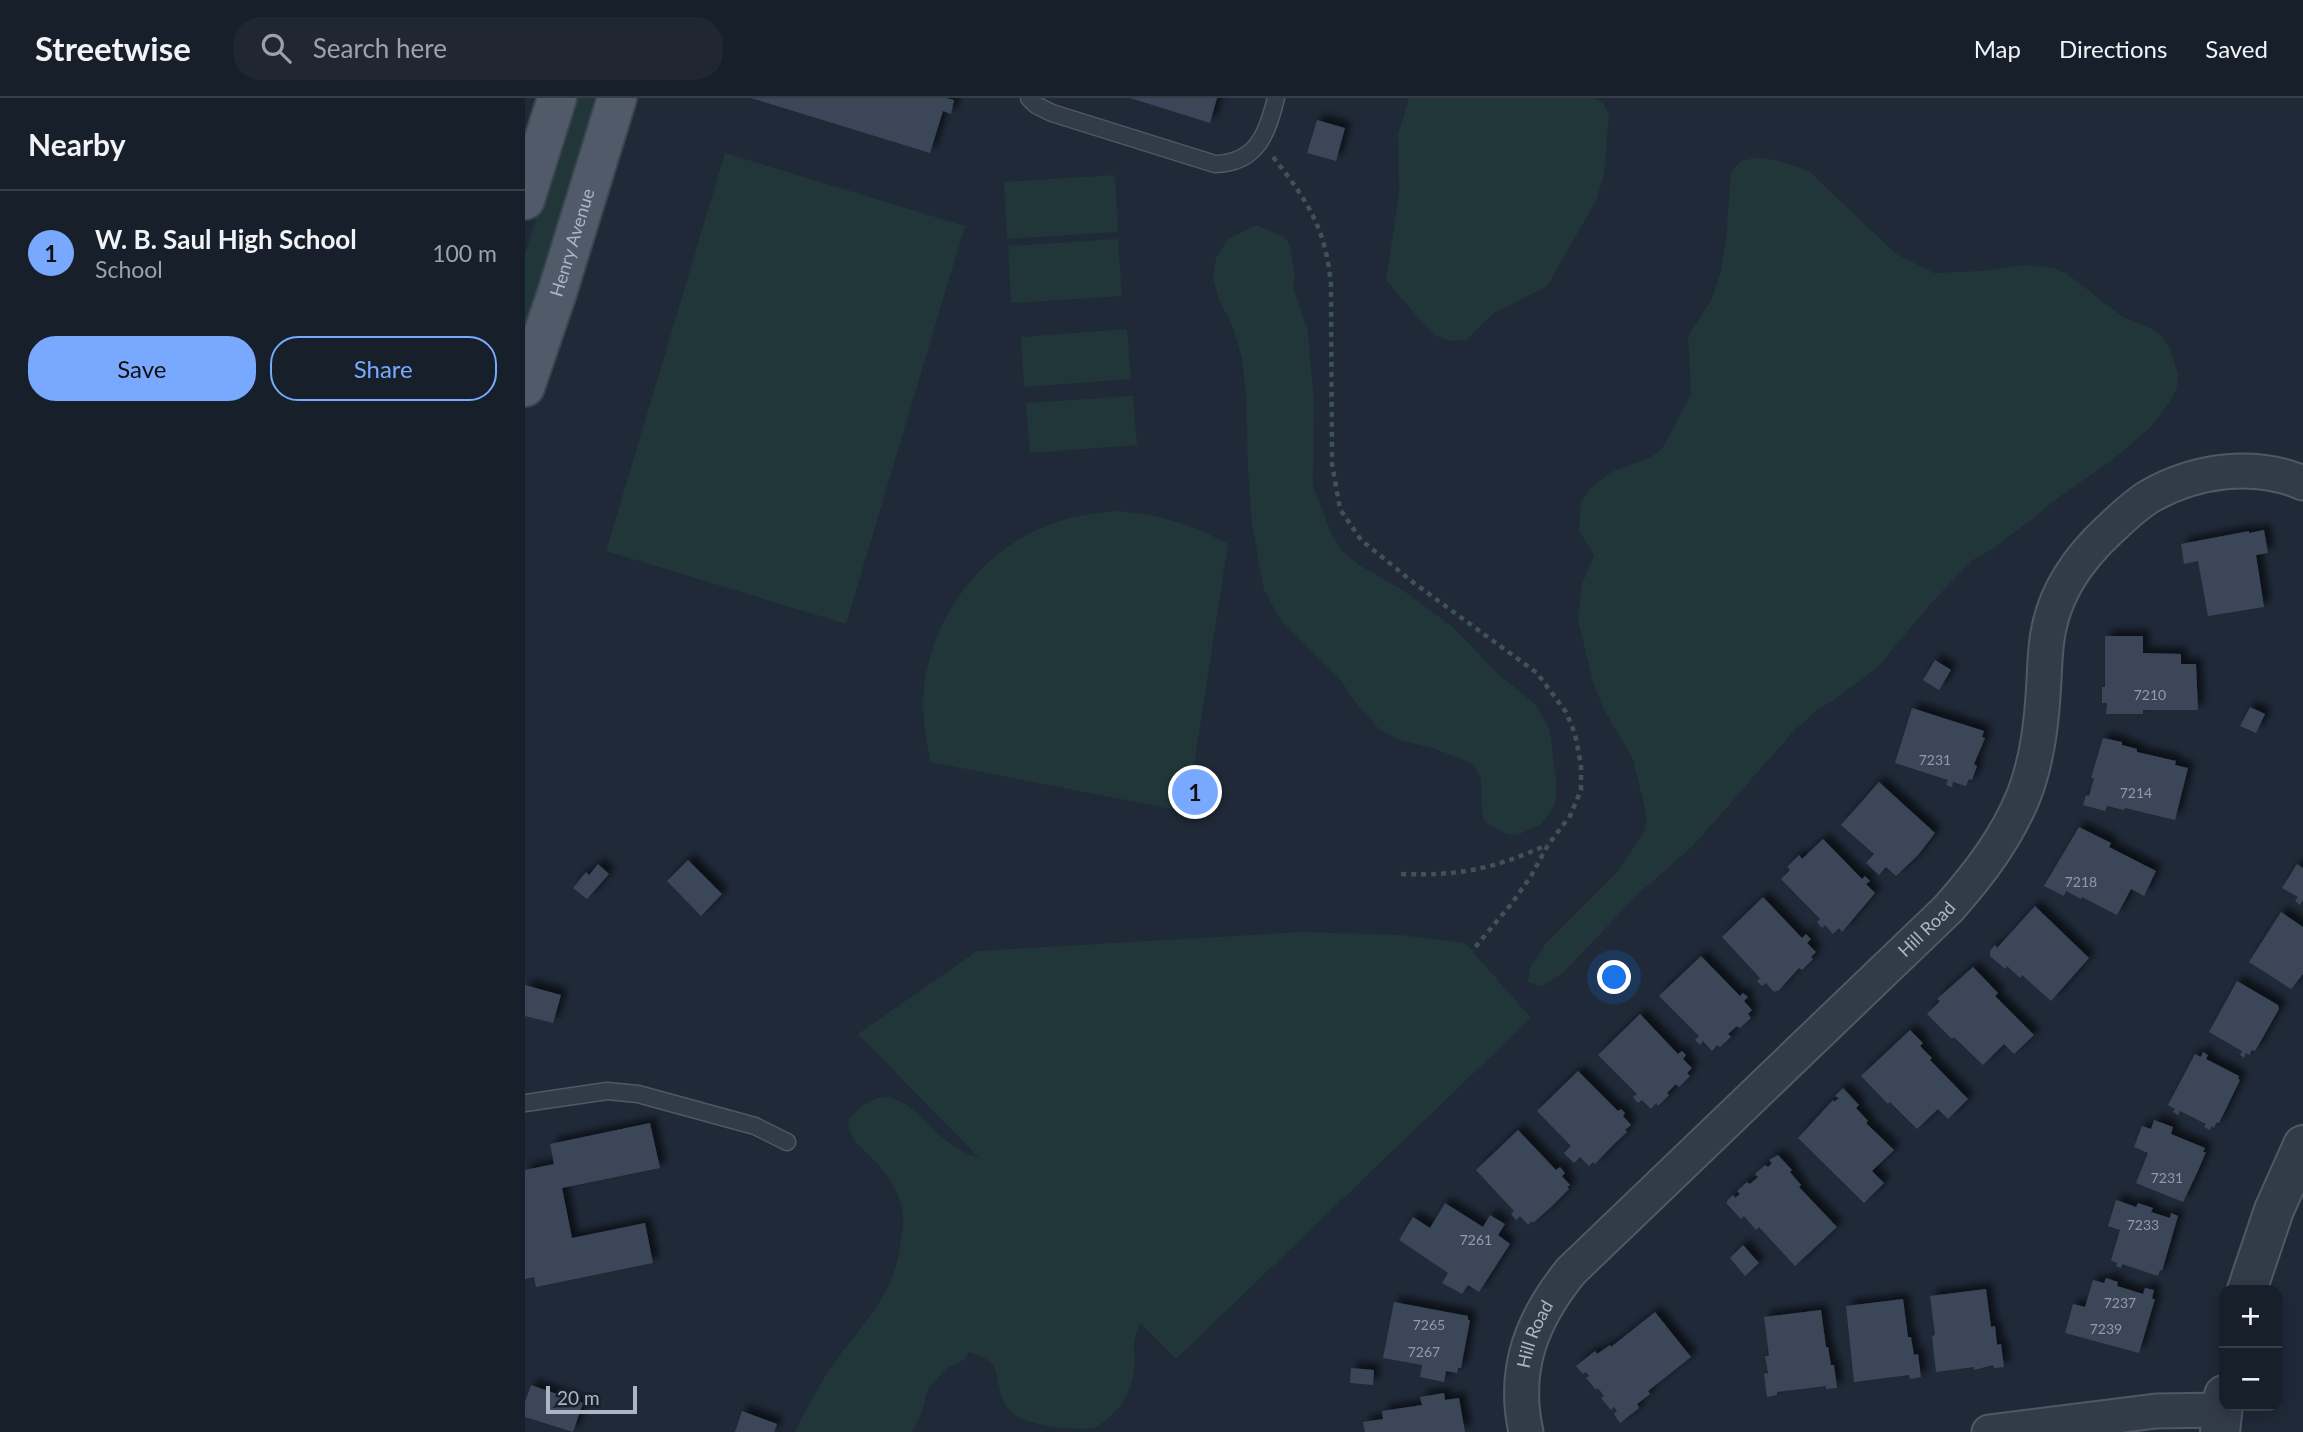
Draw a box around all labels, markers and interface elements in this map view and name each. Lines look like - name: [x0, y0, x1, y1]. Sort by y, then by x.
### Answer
- search box: [233, 17, 723, 80]
- text: Streetwise: [35, 28, 191, 68]
- icon: search: [257, 29, 295, 67]
- text: Search here: [313, 32, 447, 64]
- text: Map: [1974, 34, 2021, 63]
- text: Directions: [2059, 34, 2167, 63]
- text: Saved: [2205, 34, 2268, 63]
- text: Nearby: [28, 126, 126, 162]
- street label: Henry Avenue: [545, 186, 599, 299]
- text: W. B. Saul High School: [95, 223, 357, 255]
- text: 1: [44, 239, 58, 267]
- text: 100 m: [432, 239, 497, 267]
- text: School: [95, 255, 163, 283]
- button: Save: [28, 336, 256, 401]
- button: Share: [270, 336, 497, 401]
- house number: 7210: [2134, 686, 2166, 703]
- house number: 7231: [1919, 751, 1951, 768]
- pin: 1: [1172, 766, 1218, 818]
- house number: 7214: [2120, 784, 2152, 801]
- house number: 7218: [2065, 873, 2097, 890]
- street label: Hill Road: [1893, 896, 1960, 961]
- your location: [1597, 960, 1631, 994]
- house number: 7231: [2151, 1169, 2183, 1186]
- house number: 7233: [2127, 1216, 2159, 1233]
- house number: 7261: [1460, 1231, 1492, 1248]
- map controls: [2219, 1285, 2282, 1411]
- button: +: [2219, 1285, 2282, 1348]
- house number: 7237: [2104, 1294, 2136, 1311]
- street label: Hill Road: [1512, 1296, 1557, 1370]
- house number: 7265: [1413, 1316, 1445, 1333]
- house number: 7239: [2090, 1320, 2122, 1337]
- house number: 7267: [1408, 1343, 1440, 1360]
- button: −: [2219, 1348, 2282, 1411]
- scale bar: [546, 1383, 637, 1415]
- text: 20 m: [557, 1386, 600, 1409]

